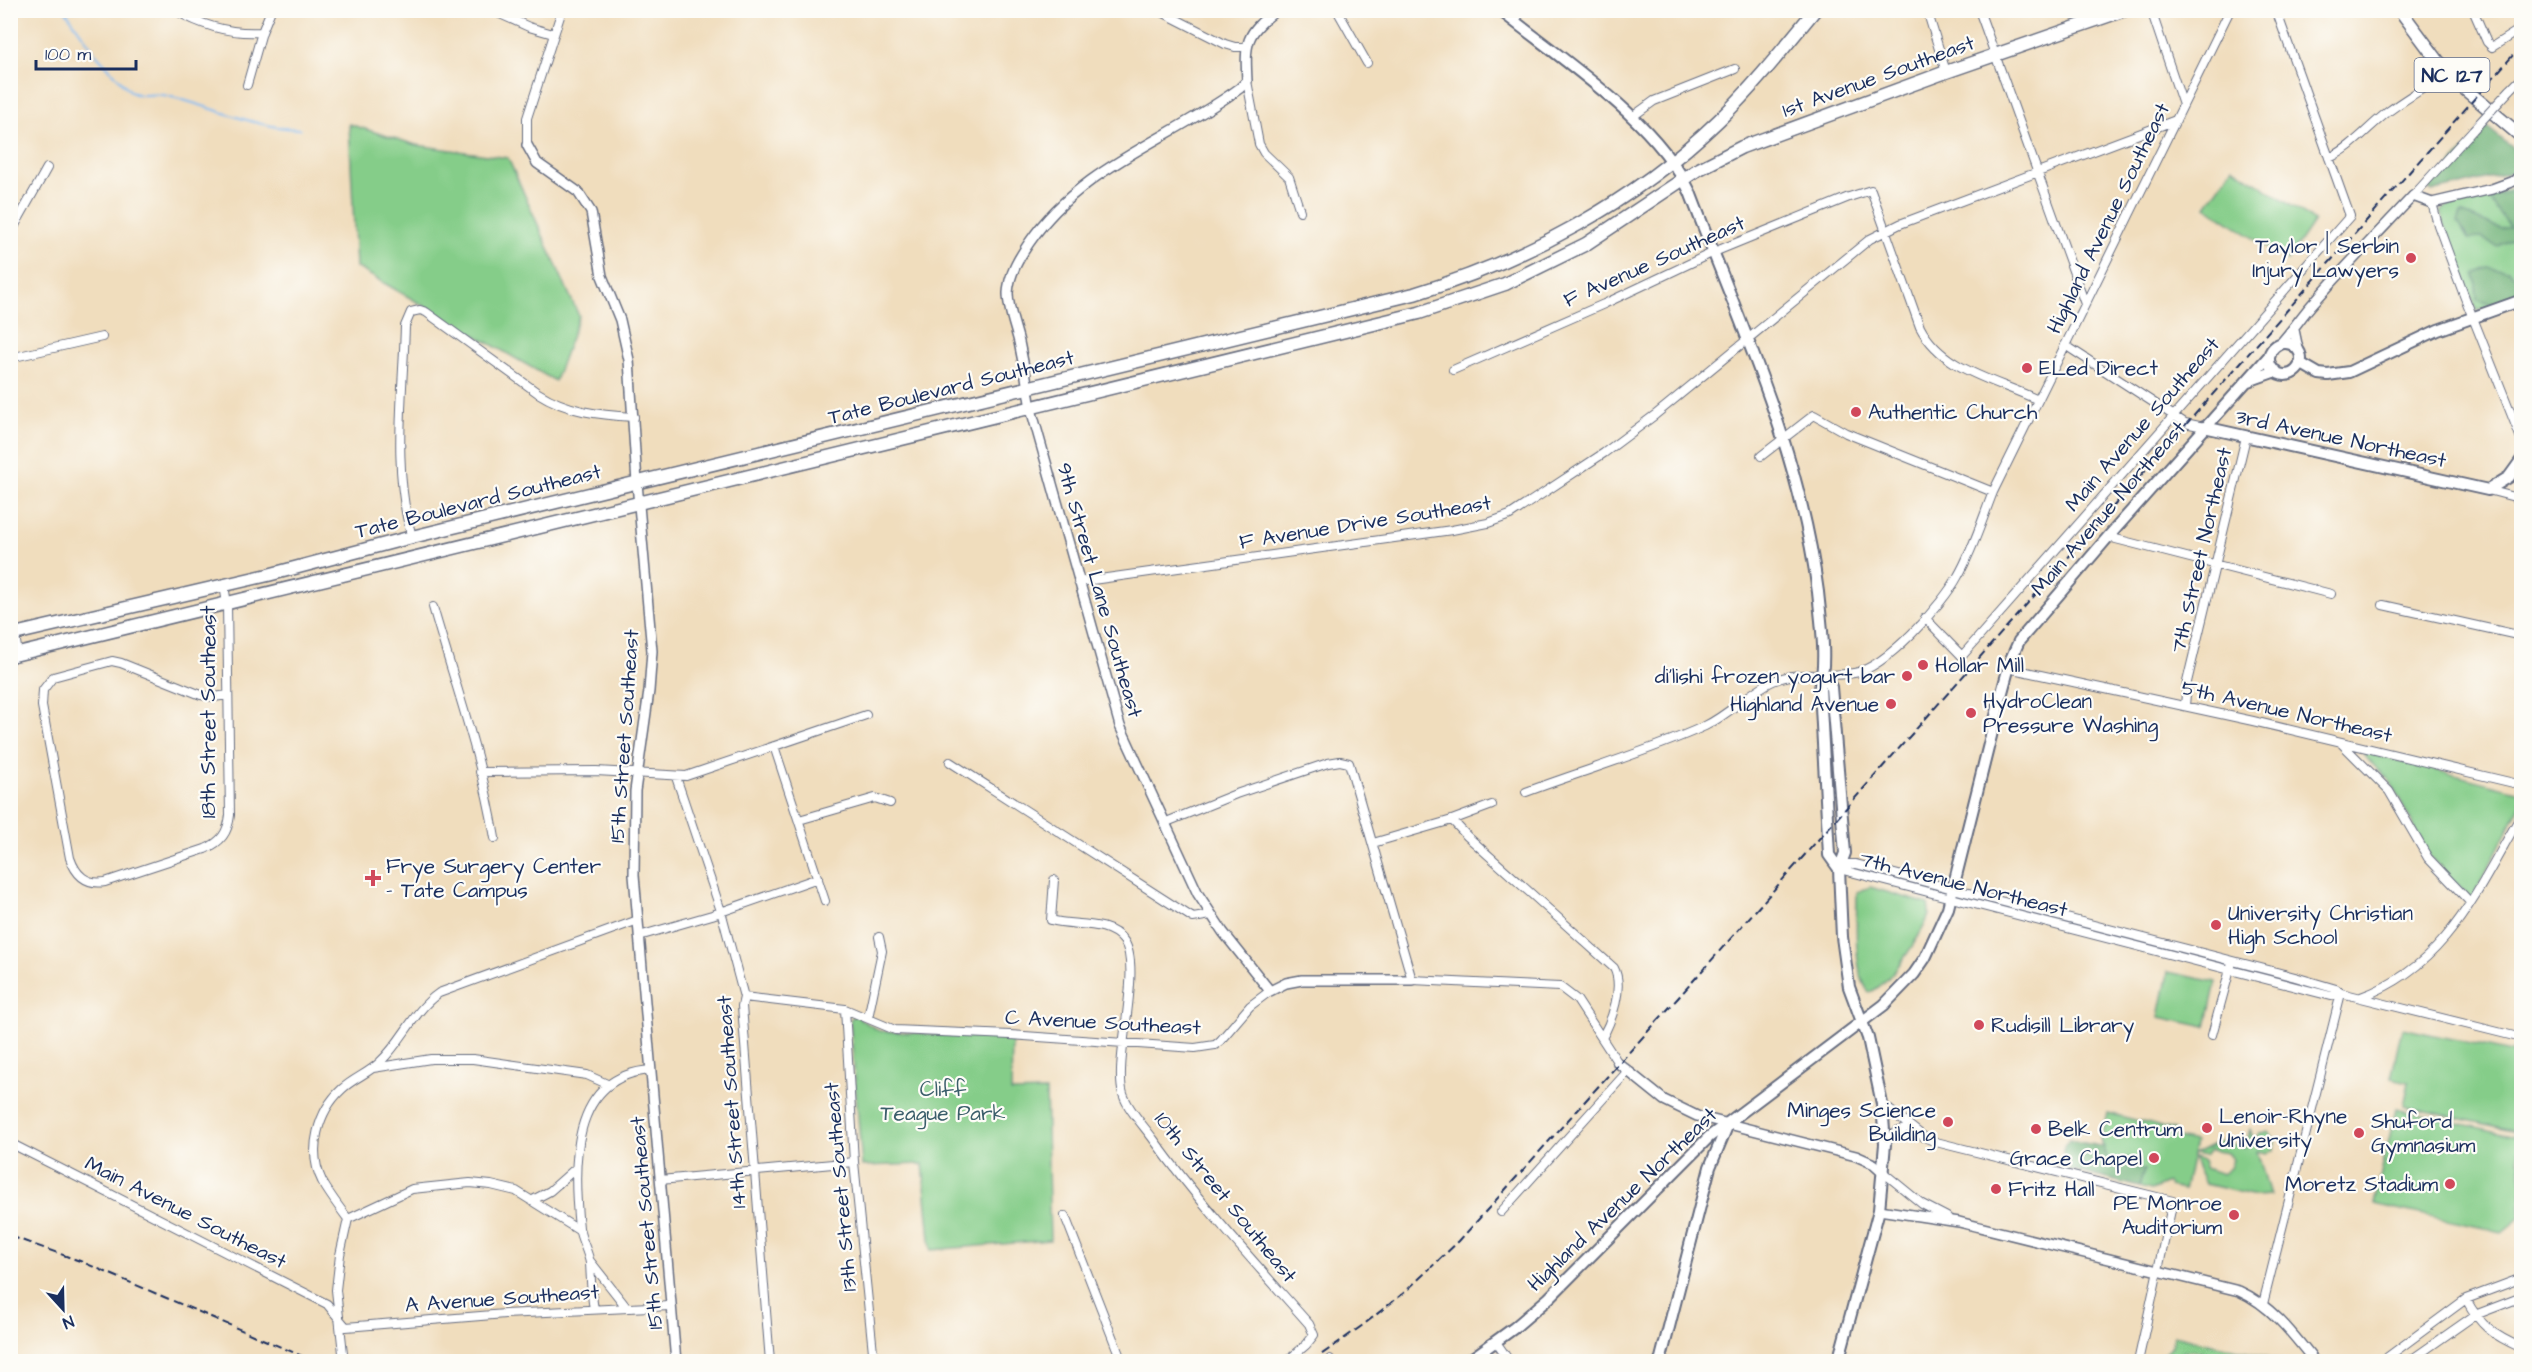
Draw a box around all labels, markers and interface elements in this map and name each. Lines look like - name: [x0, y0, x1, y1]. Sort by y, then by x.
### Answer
- street label: 1st Avenue Southeast: [1778, 28, 1979, 125]
- scale bar: [36, 33, 136, 71]
- text: 100 m: [45, 42, 91, 67]
- road number: NC 127: [2414, 58, 2490, 92]
- street label: Highland Avenue Southeast: [2040, 98, 2179, 339]
- street label: F Avenue Southeast: [1559, 208, 1750, 314]
- place label: Taylor | Serbin Injury Lawyers: [2252, 231, 2399, 287]
- marker: Taylor | Serbin Injury Lawyers: [2404, 251, 2418, 265]
- street label: Main Avenue Southeast: [2058, 330, 2227, 518]
- street label: Tate Boulevard Southeast: [825, 343, 1078, 432]
- place label: ELed Direct: [2039, 354, 2159, 383]
- marker: ELed Direct: [2020, 361, 2034, 375]
- place label: Authentic Church: [1868, 398, 2038, 427]
- street label: 3rd Avenue Northeast: [2233, 402, 2449, 475]
- marker: Authentic Church: [1849, 405, 1863, 419]
- street label: Main Avenue Northeast: [2024, 414, 2193, 602]
- street label: 7th Street Northeast: [2164, 444, 2239, 656]
- street label: Tate Boulevard Southeast: [352, 457, 605, 546]
- street label: 9th Street Lane Southeast: [1049, 459, 1150, 721]
- street label: F Avenue Drive Southeast: [1237, 488, 1494, 557]
- street label: 18th Street Southeast: [194, 605, 223, 818]
- street label: 15th Street Southeast: [603, 628, 646, 844]
- place label: Hollar Mill: [1935, 651, 2024, 680]
- marker: Hollar Mill: [1916, 658, 1930, 672]
- place label: di'lishi frozen yogurt bar: [1655, 662, 1895, 693]
- marker: di'lishi frozen yogurt bar: [1900, 669, 1914, 683]
- street label: 5th Avenue Northeast: [2179, 673, 2396, 750]
- place label: HydroClean Pressure Washing: [1983, 687, 2158, 742]
- place label: Highland Avenue: [1730, 690, 1879, 721]
- marker: Highland Avenue: [1884, 697, 1898, 711]
- marker: HydroClean Pressure Washing: [1964, 706, 1978, 720]
- street label: 7th Avenue Northeast: [1857, 845, 2071, 924]
- place label: Frye Surgery Center - Tate Campus: [386, 852, 601, 906]
- marker: Frye Surgery Center - Tate Campus: [364, 869, 382, 887]
- place label: University Christian High School: [2228, 899, 2413, 954]
- marker: University Christian High School: [2209, 918, 2223, 932]
- street label: 14th Street Southeast: [710, 994, 753, 1209]
- street label: C Avenue Southeast: [1004, 1003, 1202, 1042]
- place label: Rudisill Library: [1991, 1011, 2135, 1042]
- marker: Rudisill Library: [1972, 1018, 1986, 1032]
- park label: Cliff Teague Park: [881, 1075, 1006, 1130]
- street label: 13th Street Southeast: [817, 1081, 864, 1293]
- place label: Minges Science Building: [1787, 1096, 1936, 1151]
- street label: Highland Avenue Northeast: [1521, 1100, 1726, 1299]
- place label: Lenoir-Rhyne University: [2219, 1102, 2347, 1157]
- street label: 10th Street Southeast: [1148, 1106, 1304, 1289]
- place label: Shuford Gymnasium: [2371, 1107, 2476, 1162]
- street label: 15th Street Southeast: [623, 1115, 670, 1331]
- marker: Minges Science Building: [1941, 1115, 1955, 1129]
- place label: Belk Centrum: [2048, 1115, 2183, 1144]
- marker: Lenoir-Rhyne University: [2200, 1121, 2214, 1135]
- marker: Belk Centrum: [2029, 1122, 2043, 1136]
- marker: Shuford Gymnasium: [2352, 1126, 2366, 1140]
- place label: Grace Chapel: [2010, 1144, 2142, 1174]
- street label: Main Avenue Southeast: [80, 1149, 292, 1276]
- marker: Grace Chapel: [2147, 1151, 2161, 1165]
- place label: Moretz Stadium: [2285, 1170, 2439, 1199]
- place label: Fritz Hall: [2008, 1175, 2095, 1204]
- marker: Moretz Stadium: [2443, 1177, 2457, 1191]
- marker: Fritz Hall: [1989, 1182, 2003, 1196]
- place label: PE Monroe Auditorium: [2113, 1189, 2223, 1242]
- marker: PE Monroe Auditorium: [2227, 1208, 2241, 1222]
- street label: A Avenue Southeast: [404, 1277, 601, 1320]
- north arrow: [33, 1279, 93, 1339]
- text: N: [59, 1310, 77, 1334]

